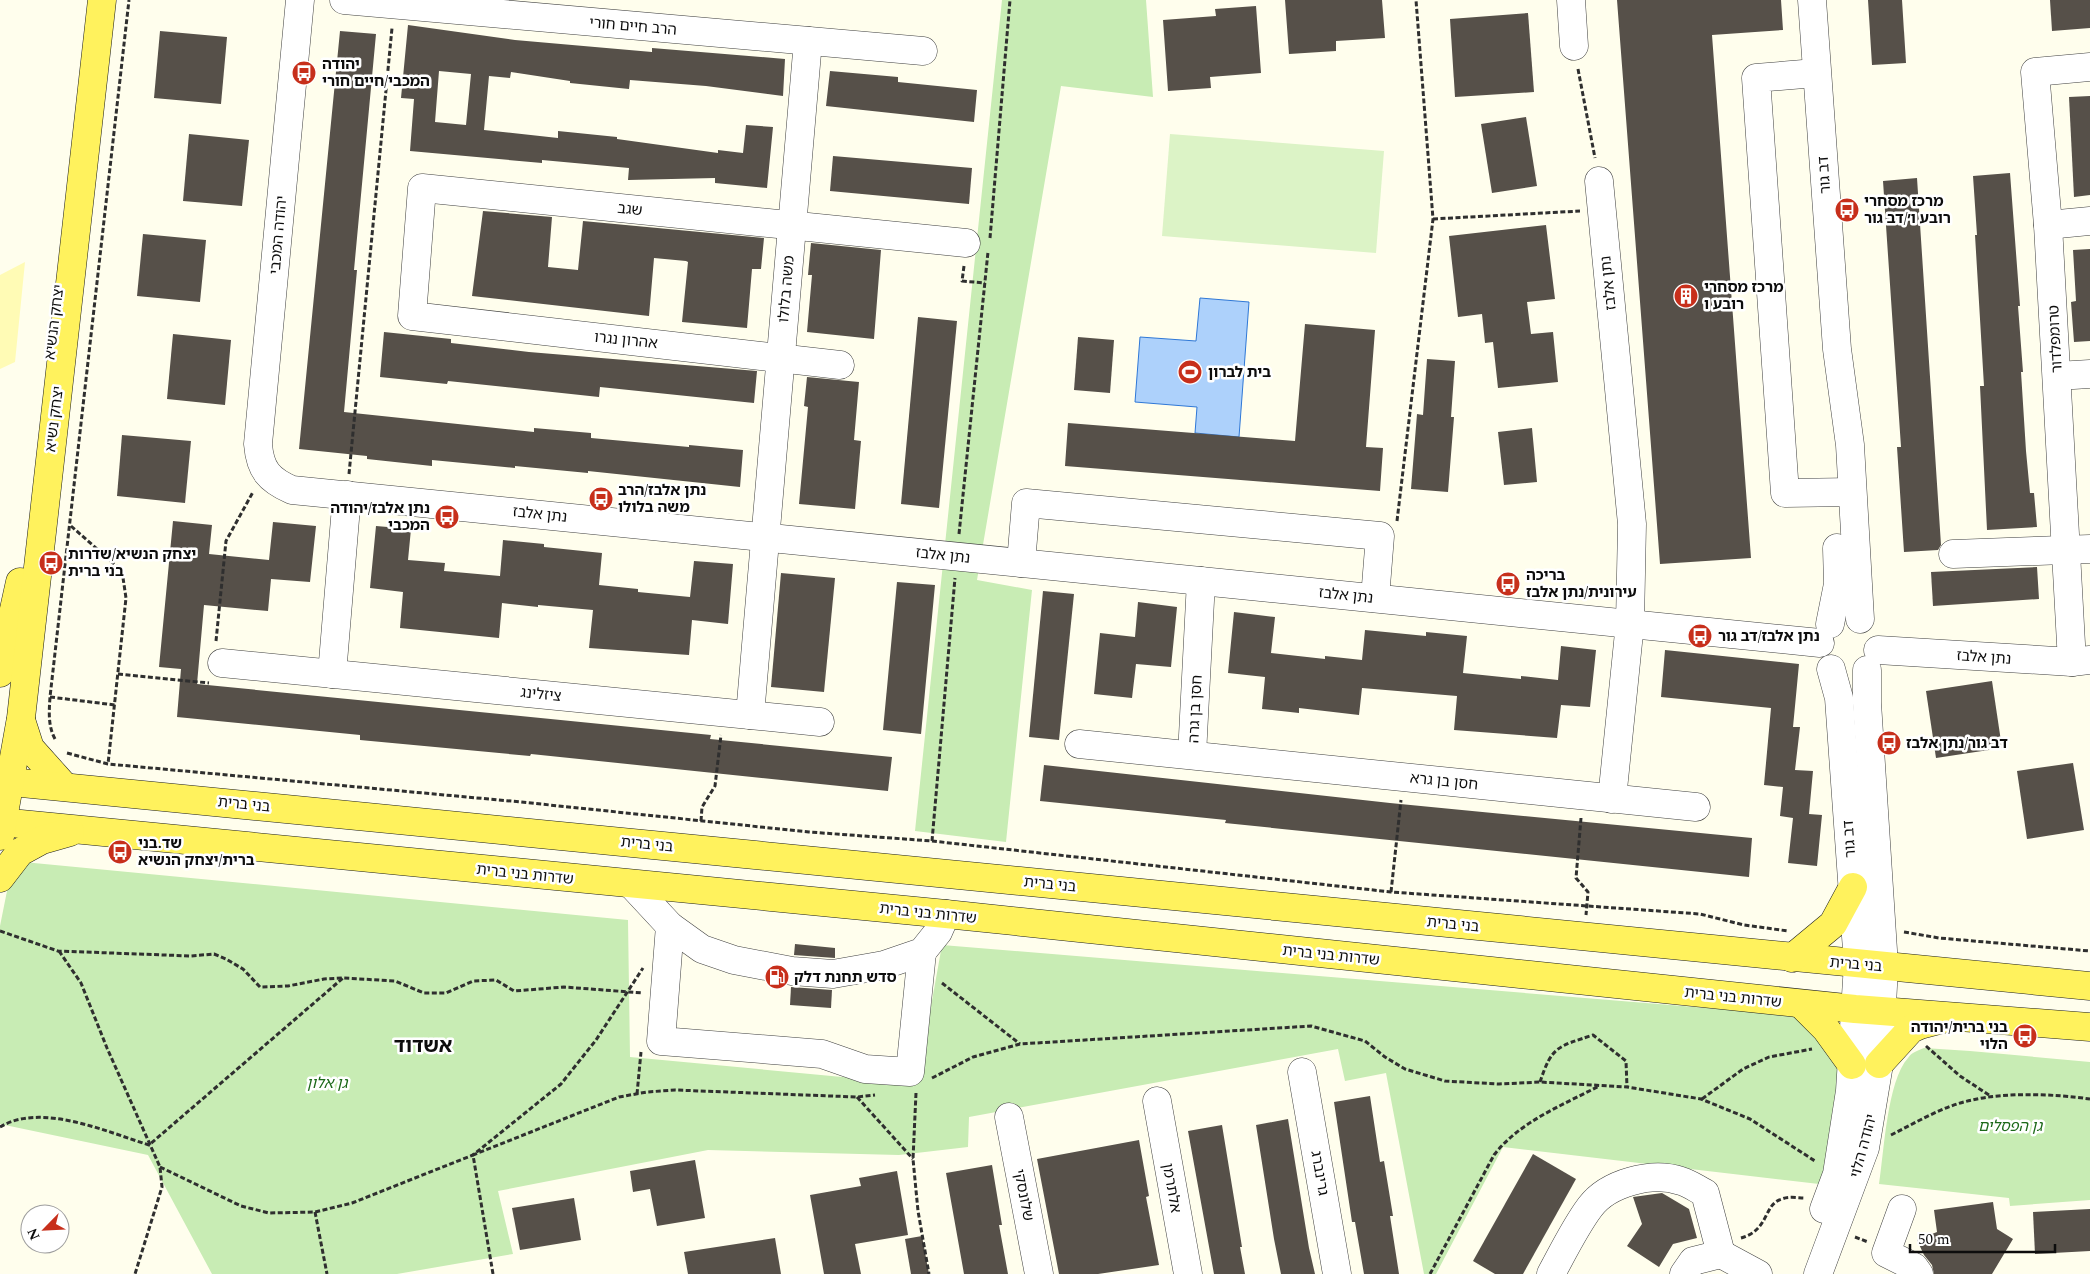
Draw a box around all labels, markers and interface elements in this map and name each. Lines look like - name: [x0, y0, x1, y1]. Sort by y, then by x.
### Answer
- street label: הרב חיים חורי: [588, 11, 678, 42]
- place label: יהודה המכבי/חיים חורי: [322, 53, 430, 93]
- bus stop icon: יהודה המכבי/חיים חורי: [291, 60, 317, 86]
- street label: דב גור: [1812, 155, 1837, 195]
- place label: מרכז מסחרי רובע ו׳/דב גור: [1864, 190, 1951, 230]
- street label: יהודה המכבי: [264, 195, 293, 275]
- street label: שגב: [616, 197, 644, 222]
- bus stop icon: מרכז מסחרי רובע ו׳/דב גור: [1834, 197, 1860, 223]
- street label: משה בלולו: [772, 254, 801, 324]
- street label: נתן אלבז: [1594, 254, 1623, 311]
- place label: מרכז מסחרי רובע ו: [1704, 276, 1784, 316]
- street label: יצחק הנשיא: [38, 283, 71, 361]
- building icon: מרכז מסחרי רובע ו: [1673, 283, 1699, 309]
- street label: טרומפלדור: [2042, 304, 2069, 374]
- street label: אהרון נגרו: [593, 326, 659, 355]
- sports icon: בית לברון: [1177, 359, 1203, 385]
- place label: בית לברון: [1208, 361, 1271, 384]
- street label: יצחק נשיא: [39, 385, 70, 453]
- place label: נתן אלבז/הרב משה בלולו: [618, 479, 706, 519]
- bus stop icon: נתן אלבז/הרב משה בלולו: [588, 486, 614, 512]
- place label: נתן אלבז/יהודה המכבי: [330, 497, 430, 537]
- street label: נתן אלבז: [511, 500, 568, 529]
- bus stop icon: נתן אלבז/יהודה המכבי: [434, 504, 460, 530]
- street label: נתן אלבז: [914, 541, 971, 570]
- place label: יצחק הנשיא/שדרות בני ברית: [68, 543, 196, 583]
- bus stop icon: יצחק הנשיא/שדרות בני ברית: [38, 550, 64, 576]
- place label: בריכה עירונית/נתן אלבז: [1526, 564, 1637, 604]
- bus stop icon: בריכה עירונית/נתן אלבז: [1495, 571, 1521, 597]
- street label: נתן אלבז: [1317, 581, 1374, 610]
- bus stop icon: נתן אלבז/דב גור: [1687, 623, 1713, 649]
- place label: נתן אלבז/דב גור: [1718, 625, 1820, 648]
- street label: נתן אלבז: [1956, 644, 2012, 671]
- street label: חסן בן גרה: [1182, 674, 1209, 744]
- street label: ציזלינג: [519, 681, 563, 708]
- bus stop icon: דב גור/נתן אלבז: [1876, 730, 1902, 756]
- place label: דב גור/נתן אלבז: [1906, 732, 2008, 755]
- street label: חסן בן גרא: [1409, 766, 1479, 797]
- street label: בני ברית: [217, 790, 272, 819]
- street label: דב גור: [1837, 819, 1862, 859]
- street label: בני ברית: [620, 830, 675, 859]
- place label: שד.בני ברית/יצחק הנשיא: [138, 832, 255, 872]
- bus stop icon: שד.בני ברית/יצחק הנשיא: [107, 839, 133, 865]
- street label: שדרות בני ברית: [475, 858, 575, 891]
- street label: בני ברית: [1023, 870, 1078, 899]
- street label: שדרות בני ברית: [878, 897, 978, 930]
- street label: בני ברית: [1426, 910, 1481, 939]
- street label: שדרות בני ברית: [1281, 939, 1381, 972]
- street label: בני ברית: [1829, 951, 1884, 978]
- fuel station icon: סדש תחנת דלק: [764, 964, 790, 990]
- place label: סדש תחנת דלק: [794, 966, 897, 989]
- street label: שדרות בני ברית: [1683, 981, 1783, 1014]
- place label: בני ברית/יהודה הלוי: [1911, 1016, 2008, 1056]
- bus stop icon: בני ברית/יהודה הלוי: [2012, 1023, 2038, 1049]
- district label: אשדוד: [394, 1031, 452, 1061]
- park label: גן אלון: [307, 1072, 349, 1095]
- street label: יהודה הלוי: [1844, 1112, 1883, 1181]
- park label: גן הפסלים: [1978, 1115, 2043, 1138]
- street label: גרינברג: [1304, 1149, 1335, 1198]
- street label: אלתרמן: [1156, 1161, 1187, 1215]
- street label: שלונסקי: [1007, 1167, 1040, 1223]
- north arrow: [20, 1204, 70, 1254]
- scale bar: [1910, 1222, 2055, 1254]
- text: N: [22, 1225, 45, 1244]
- text: 50 m: [1918, 1228, 1950, 1251]

